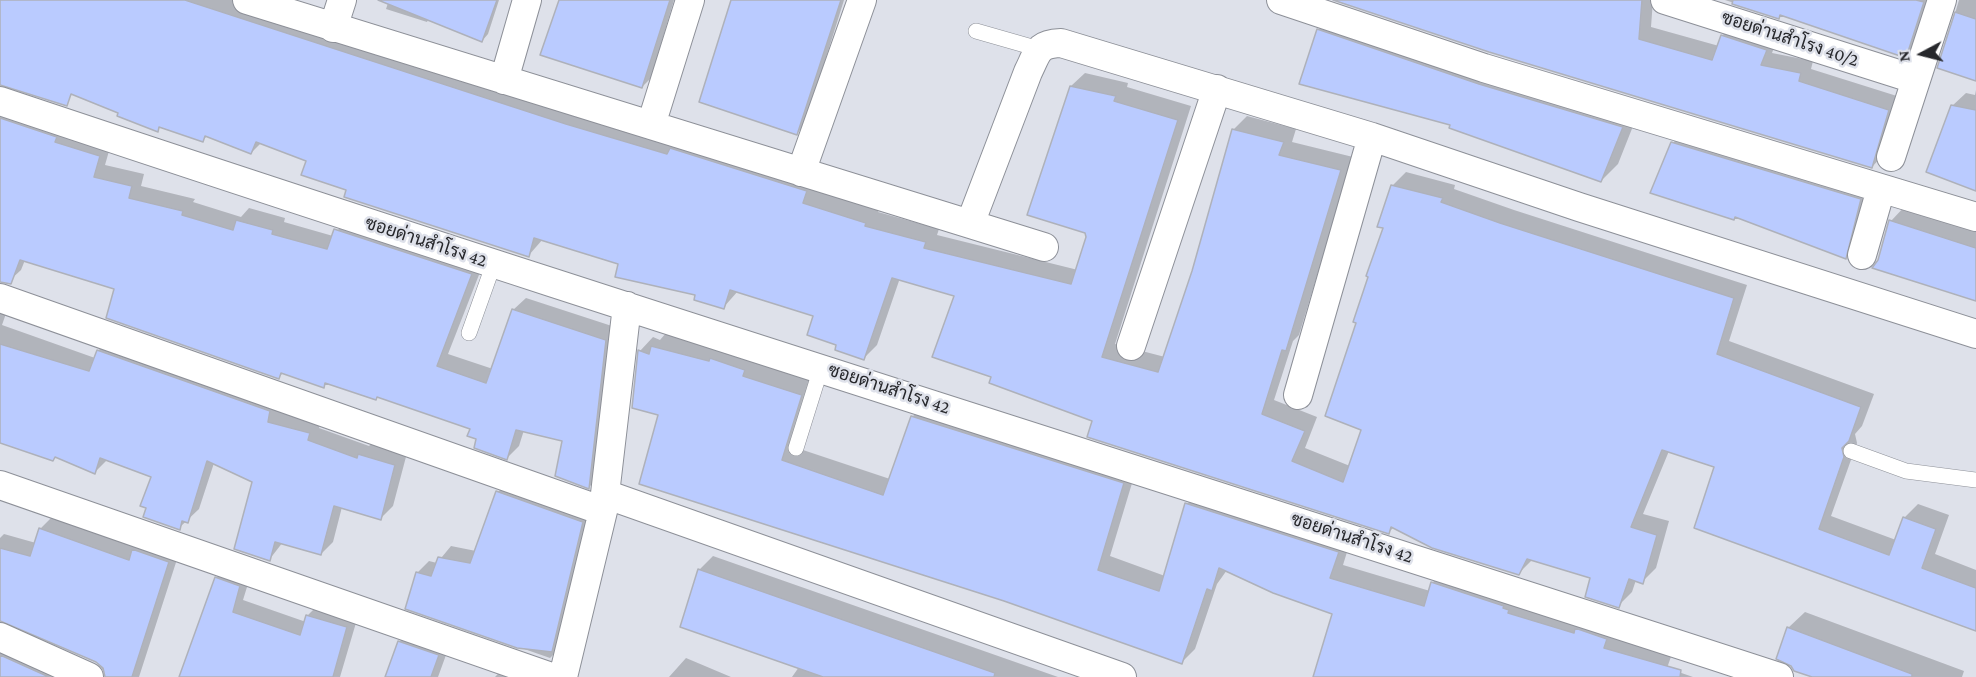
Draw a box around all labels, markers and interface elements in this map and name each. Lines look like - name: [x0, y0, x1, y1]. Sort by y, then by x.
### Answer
- street label: ซอยด่านสำโรง 40/2: [1719, 7, 1861, 71]
- north arrow: [1892, 24, 1952, 84]
- text: N: [1895, 50, 1913, 63]
- street label: ซอยด่านสำโรง 42: [362, 212, 490, 272]
- street label: ซอยด่านสำโรง 42: [825, 359, 953, 419]
- street label: ซอยด่านสำโรง 42: [1288, 508, 1416, 568]

